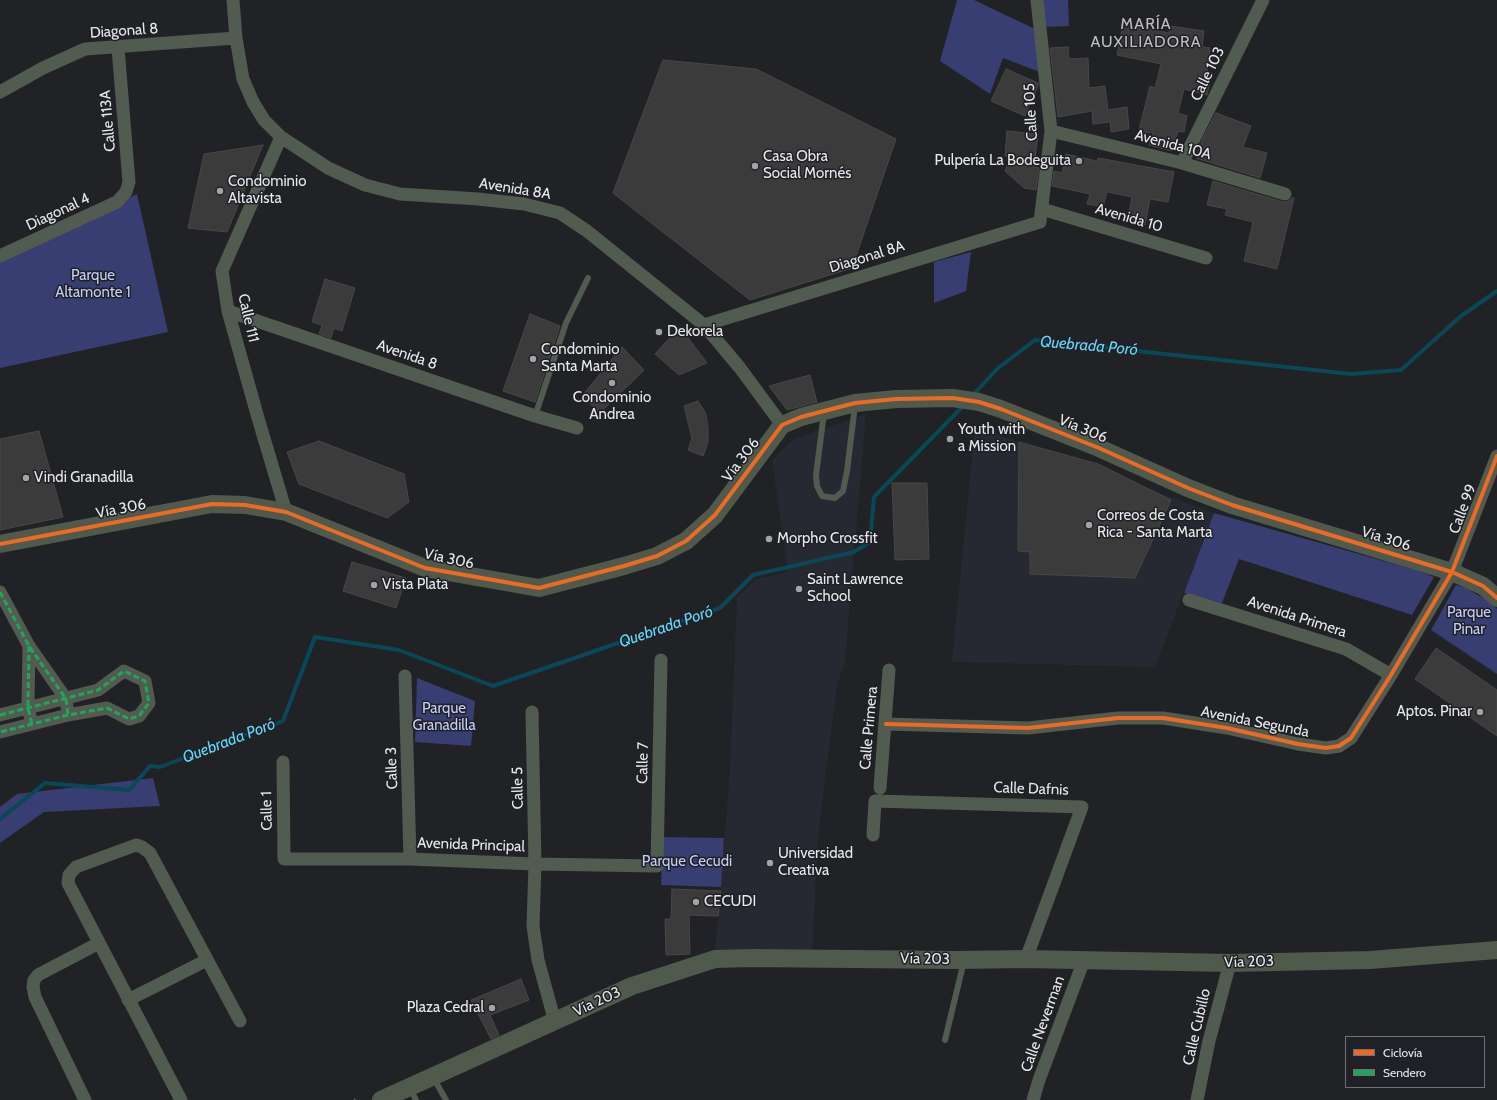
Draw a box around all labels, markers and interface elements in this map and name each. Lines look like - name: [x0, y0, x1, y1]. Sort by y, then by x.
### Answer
- district label: MARÍA AUXILIADORA: [1090, 14, 1202, 52]
- street label: Diagonal 8: [89, 20, 159, 42]
- street label: Calle 103: [1187, 44, 1229, 104]
- street label: Calle 105: [1020, 83, 1042, 141]
- street label: Calle 113A: [96, 90, 120, 152]
- street label: Avenida 10A: [1133, 126, 1213, 164]
- place label: Casa Obra Social Mornés: [763, 148, 851, 183]
- place label: Pulpería La Bodeguita: [935, 152, 1071, 170]
- marker: Pulpería La Bodeguita: [1074, 156, 1084, 166]
- marker: Casa Obra Social Mornés: [750, 161, 760, 171]
- place label: Condominio Altavista: [228, 173, 306, 208]
- street label: Avenida 8A: [478, 174, 552, 204]
- marker: Condominio Altavista: [215, 186, 225, 196]
- street label: Diagonal 4: [23, 189, 93, 235]
- street label: Avenida 10: [1093, 200, 1165, 236]
- street label: Diagonal 8A: [827, 237, 907, 277]
- park label: Parque Altamonte 1: [55, 267, 131, 302]
- street label: Calle 111: [234, 292, 262, 344]
- place label: Dekorela: [667, 323, 723, 341]
- marker: Dekorela: [654, 327, 664, 337]
- water label: Quebrada Poró: [1039, 332, 1139, 360]
- street label: Avenida 8: [374, 336, 440, 374]
- place label: Condominio Santa Marta: [541, 341, 619, 376]
- marker: Condominio Santa Marta: [528, 354, 538, 364]
- marker: Condominio Andrea: [607, 378, 617, 388]
- place label: Condominio Andrea: [573, 389, 651, 424]
- street label: Vía 306: [1056, 411, 1110, 447]
- place label: Youth with a Mission: [958, 421, 1025, 456]
- street label: Vía 306: [719, 434, 763, 486]
- marker: Youth with a Mission: [945, 434, 955, 444]
- place label: Vindi Granadilla: [34, 469, 133, 487]
- marker: Vindi Granadilla: [21, 473, 31, 483]
- street label: Calle 99: [1445, 482, 1481, 536]
- street label: Vía 306: [94, 495, 148, 523]
- place label: Correos de Costa Rica - Santa Marta: [1097, 507, 1212, 542]
- marker: Correos de Costa Rica - Santa Marta: [1084, 520, 1094, 530]
- street label: Vía 306: [1359, 523, 1413, 555]
- place label: Morpho Crossfit: [777, 530, 878, 548]
- marker: Morpho Crossfit: [764, 534, 774, 544]
- street label: Vía 306: [422, 545, 476, 573]
- place label: Saint Lawrence School: [807, 571, 903, 606]
- place label: Vista Plata: [382, 576, 448, 594]
- marker: Vista Plata: [369, 580, 379, 590]
- marker: Saint Lawrence School: [794, 584, 804, 594]
- street label: Avenida Primera: [1245, 593, 1349, 641]
- water label: Quebrada Poró: [616, 602, 716, 652]
- park label: Parque Pinar: [1447, 604, 1491, 639]
- street label: Calle Primera: [856, 686, 882, 770]
- park label: Parque Granadilla: [412, 700, 476, 735]
- street label: Avenida Segunda: [1199, 703, 1311, 741]
- place label: Aptos. Pinar: [1397, 703, 1472, 721]
- marker: Aptos. Pinar: [1475, 707, 1485, 717]
- water label: Quebrada Poró: [180, 714, 278, 768]
- street label: Calle 7: [634, 742, 652, 784]
- street label: Calle 3: [382, 746, 402, 790]
- street label: Calle 5: [509, 767, 527, 809]
- street label: Calle Dafnis: [993, 779, 1069, 799]
- street label: Calle 1: [258, 791, 276, 831]
- street label: Avenida Principal: [417, 834, 525, 856]
- place label: Universidad Creativa: [778, 845, 853, 880]
- park label: Parque Cecudi: [642, 853, 732, 871]
- marker: Universidad Creativa: [765, 858, 775, 868]
- place label: CECUDI: [704, 893, 756, 911]
- marker: CECUDI: [691, 897, 701, 907]
- street label: Vía 203: [900, 950, 950, 968]
- street label: Vía 203: [1224, 952, 1274, 972]
- street label: Calle Neverman: [1017, 974, 1069, 1074]
- street label: Vía 203: [571, 983, 623, 1021]
- street label: Calle Cubillo: [1179, 987, 1215, 1067]
- place label: Plaza Cedral: [407, 999, 484, 1017]
- marker: Plaza Cedral: [487, 1003, 497, 1013]
- legend: [1345, 1036, 1485, 1088]
- text: Ciclovía: [1383, 1045, 1422, 1060]
- text: Sendero: [1383, 1065, 1426, 1080]

